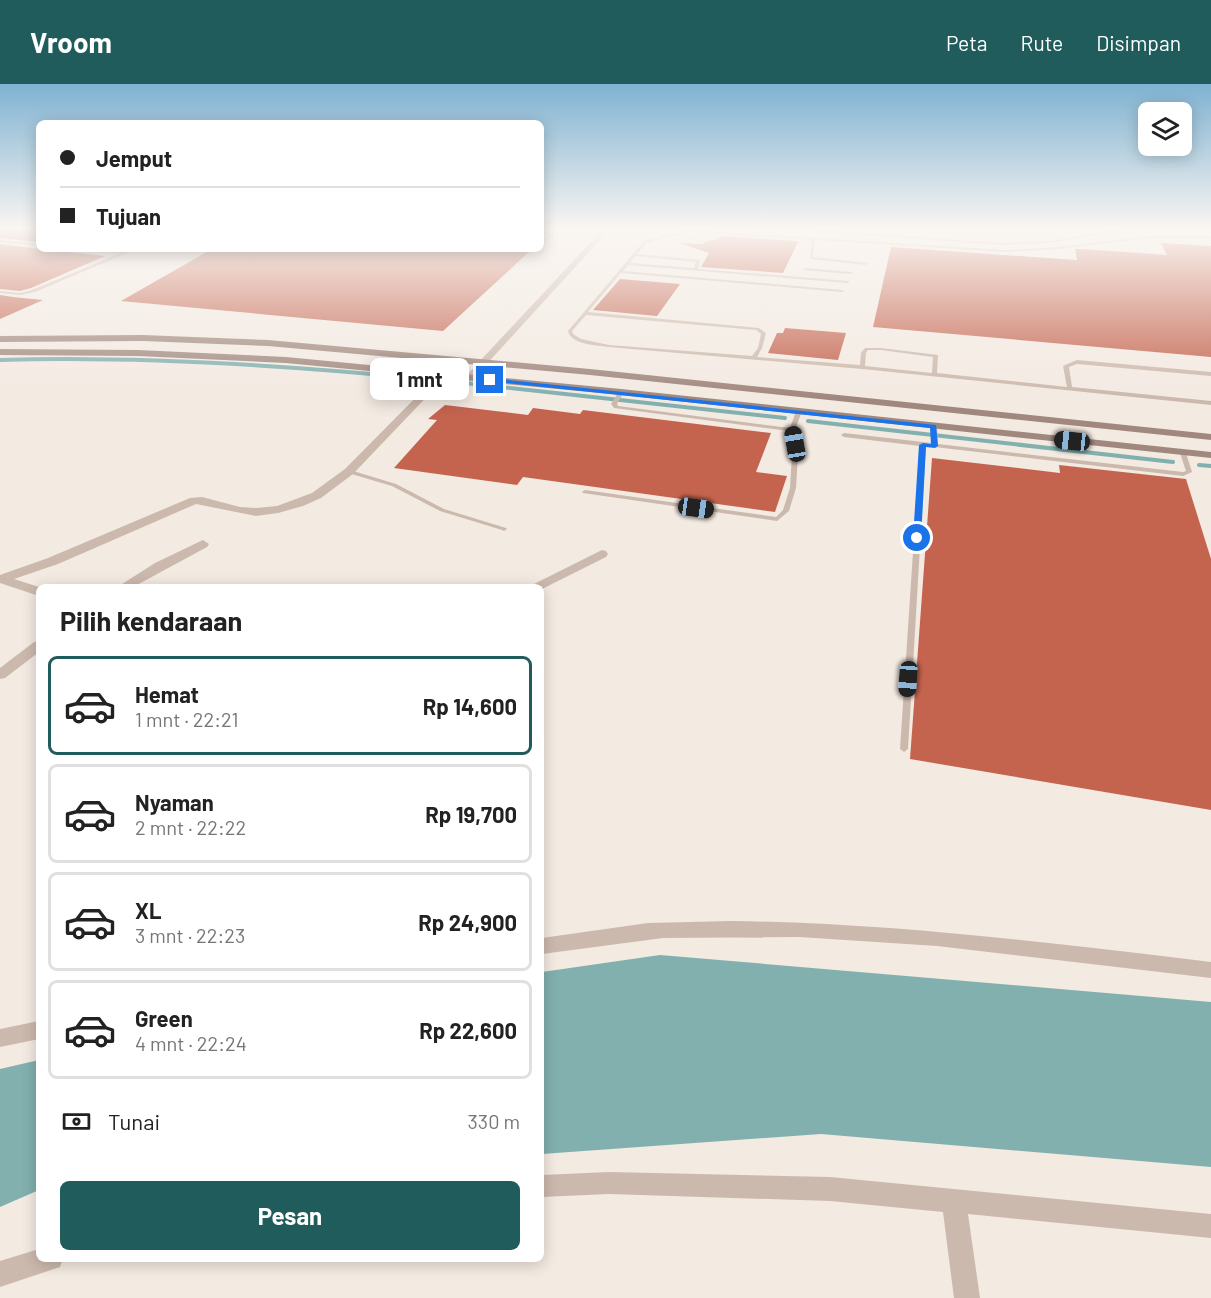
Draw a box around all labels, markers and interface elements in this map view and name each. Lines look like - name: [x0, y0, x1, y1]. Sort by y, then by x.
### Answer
- text: Vroom: [30, 25, 112, 59]
- text: Peta: [946, 30, 988, 55]
- text: Rute: [1021, 30, 1063, 55]
- text: Disimpan: [1096, 30, 1181, 55]
- map controls: [1138, 102, 1192, 156]
- button: layers: [1138, 102, 1192, 156]
- text: Jemput: [96, 145, 172, 171]
- text: Tujuan: [96, 203, 161, 229]
- callout: 1 mnt: [370, 359, 469, 401]
- route end: [476, 366, 503, 393]
- text: 1 mnt: [396, 367, 443, 391]
- car: [783, 425, 807, 463]
- car: [1053, 430, 1091, 452]
- car: [677, 497, 715, 519]
- route start: [903, 524, 930, 551]
- text: Pilih kendaraan: [60, 604, 242, 636]
- car: [898, 660, 918, 698]
- icon: car: [63, 679, 117, 733]
- text: Hemat: [135, 681, 199, 707]
- text: Rp 14,600: [423, 693, 517, 719]
- text: 1 mnt · 22:21: [135, 707, 238, 731]
- icon: car: [63, 787, 117, 841]
- text: Nyaman: [135, 789, 214, 815]
- text: Rp 19,700: [425, 801, 517, 827]
- text: 2 mnt · 22:22: [135, 815, 246, 839]
- icon: car: [63, 895, 117, 949]
- text: XL: [135, 897, 161, 923]
- text: Rp 24,900: [418, 909, 517, 935]
- text: 3 mnt · 22:23: [135, 923, 245, 947]
- icon: car: [63, 1003, 117, 1057]
- text: Green: [135, 1005, 193, 1031]
- text: Rp 22,600: [419, 1017, 517, 1043]
- text: 4 mnt · 22:24: [135, 1031, 247, 1055]
- icon: cash: [60, 1105, 93, 1138]
- text: Tunai: [108, 1108, 160, 1134]
- text: 330 m: [468, 1109, 520, 1133]
- button: Pesan: [60, 1181, 520, 1250]

